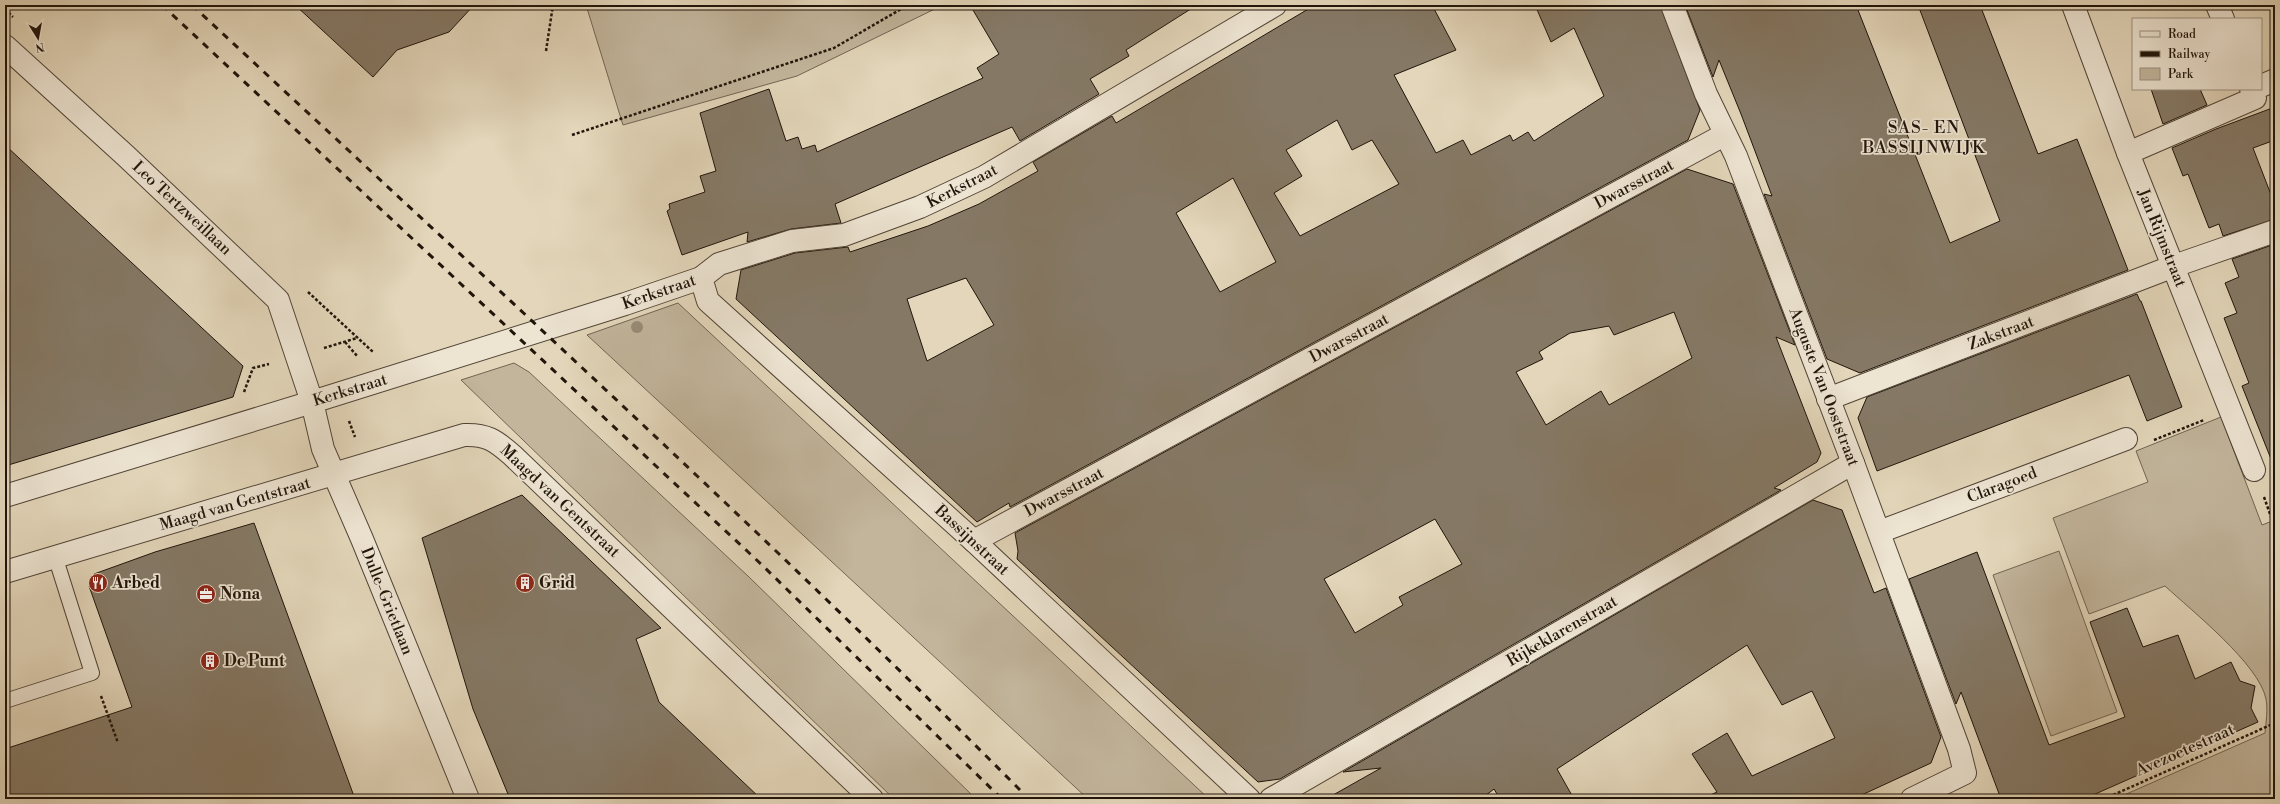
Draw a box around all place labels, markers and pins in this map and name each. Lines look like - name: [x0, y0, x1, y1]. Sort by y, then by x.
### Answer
- restaurant icon: Arbed: [87, 572, 109, 594]
- building icon: Grid: [514, 572, 536, 594]
- place label: Arbed: [111, 573, 160, 593]
- place label: Grid: [539, 573, 575, 593]
- office icon: Nona: [195, 583, 217, 605]
- place label: Nona: [220, 584, 261, 604]
- building icon: De Punt: [199, 650, 221, 672]
- place label: De Punt: [224, 651, 285, 671]

